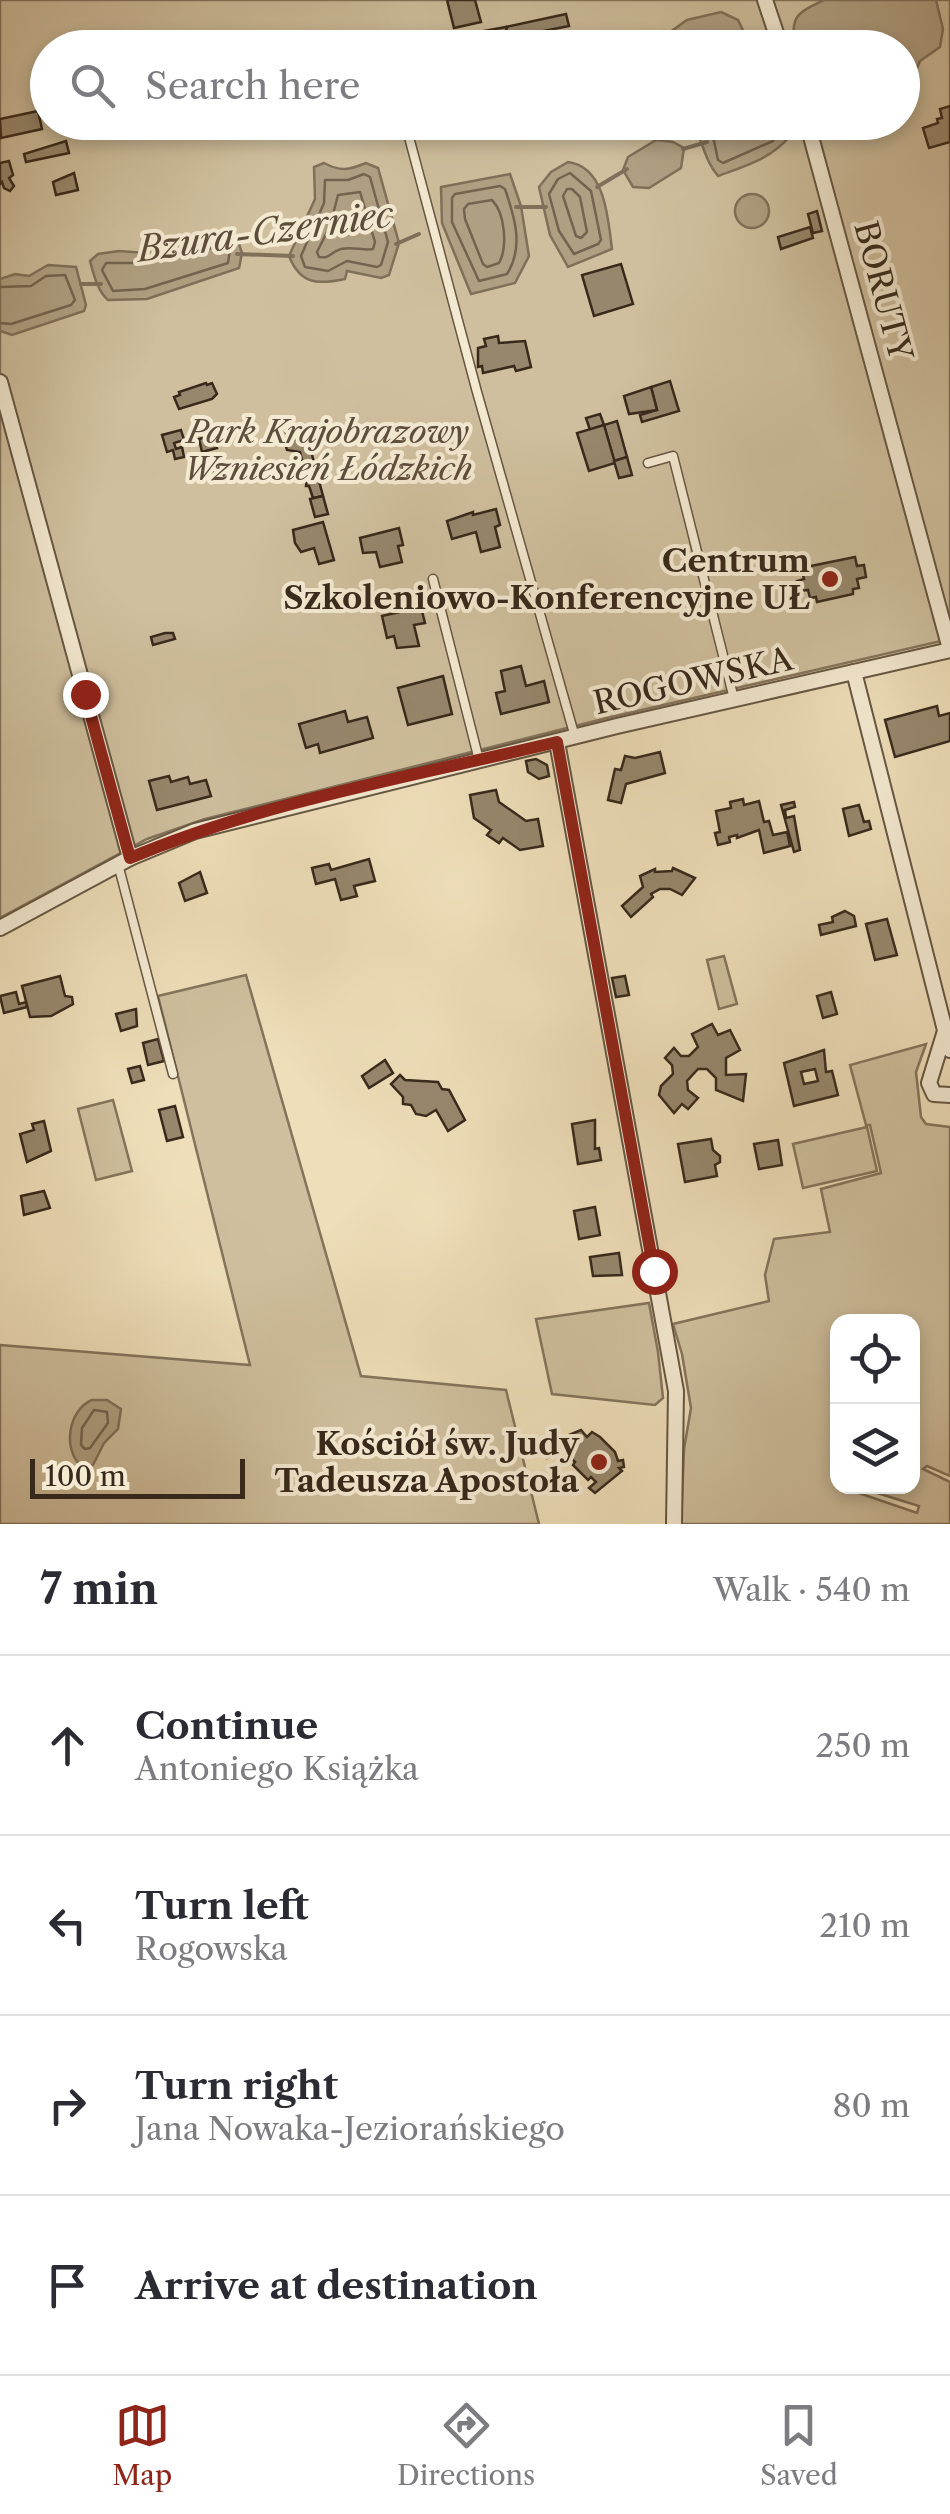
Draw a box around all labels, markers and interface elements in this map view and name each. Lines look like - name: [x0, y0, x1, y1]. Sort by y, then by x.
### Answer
- search box: [30, 30, 920, 140]
- icon: search: [65, 58, 120, 113]
- text: Search here: [145, 62, 360, 109]
- water label: Bzura-Czerniec: [132, 192, 397, 271]
- street label: BORUTY: [846, 217, 921, 366]
- park label: Park Krajobrazowy Wzniesień Łódzkich: [183, 412, 473, 488]
- place label: Centrum Szkoleniowo-Konferencyjne UŁ: [283, 541, 810, 617]
- marker: Centrum Szkoleniowo-Konferencyjne UŁ: [819, 568, 841, 590]
- street label: ROGOWSKA: [589, 638, 798, 722]
- route end: [63, 672, 109, 718]
- route start: [632, 1249, 678, 1295]
- map controls: [830, 1314, 920, 1494]
- button: locate: [830, 1314, 920, 1404]
- button: layers: [830, 1404, 920, 1494]
- place label: Kościół św. Judy Tadeusza Apostoła: [275, 1424, 580, 1500]
- marker: Kościół św. Judy Tadeusza Apostoła: [588, 1451, 610, 1473]
- scale bar: [30, 1454, 245, 1498]
- text: 100 m: [45, 1459, 126, 1493]
- text: 7 min: [40, 1563, 158, 1615]
- text: Walk · 540 m: [713, 1570, 910, 1609]
- text: Continue: [135, 1702, 318, 1749]
- icon: ahead: [40, 1718, 95, 1773]
- text: 250 m: [816, 1726, 910, 1765]
- text: Antoniego Książka: [135, 1749, 419, 1788]
- text: Turn left: [135, 1882, 309, 1929]
- icon: left: [40, 1898, 95, 1953]
- text: 210 m: [820, 1906, 910, 1945]
- text: Rogowska: [135, 1929, 288, 1968]
- text: Turn right: [135, 2062, 338, 2109]
- icon: right: [40, 2078, 95, 2133]
- text: 80 m: [832, 2086, 910, 2125]
- text: Jana Nowaka-Jeziorańskiego: [135, 2109, 565, 2148]
- icon: arrive: [40, 2258, 95, 2313]
- text: Arrive at destination: [135, 2262, 538, 2309]
- tab: Map: [112, 2398, 172, 2492]
- tab: Directions: [397, 2398, 535, 2492]
- tab: Saved: [760, 2398, 838, 2492]

